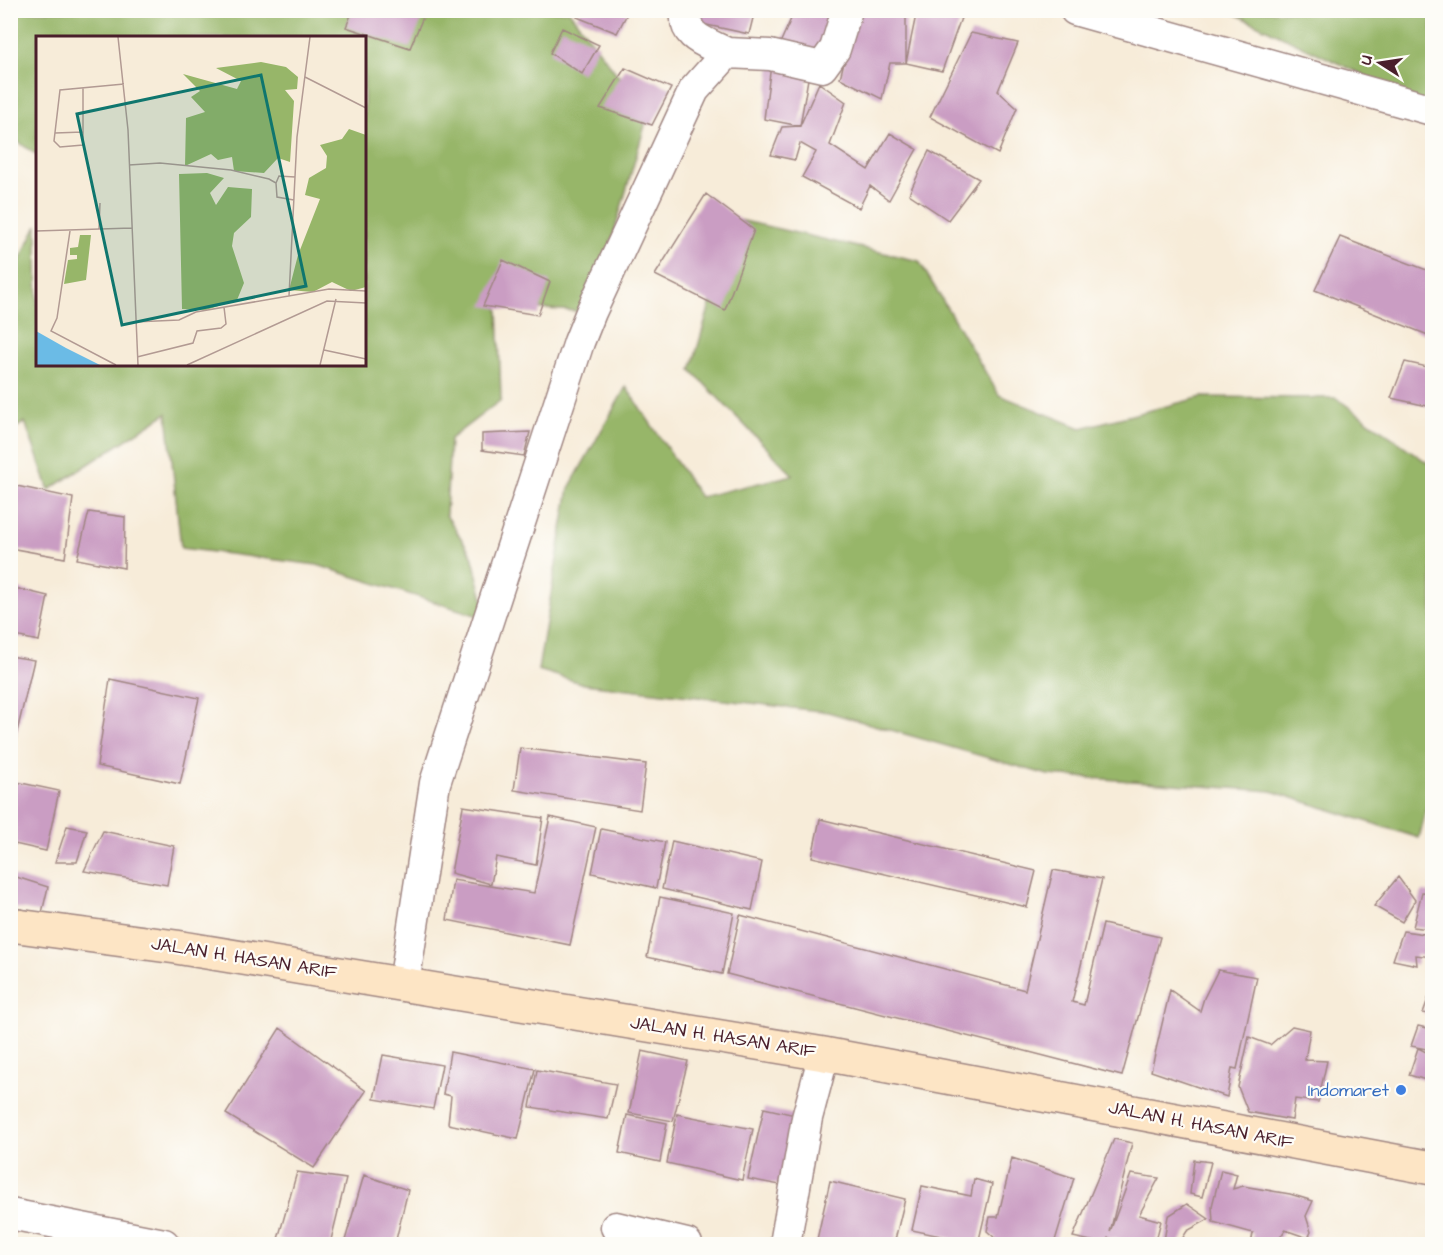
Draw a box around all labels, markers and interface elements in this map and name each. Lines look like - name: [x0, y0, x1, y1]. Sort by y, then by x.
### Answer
- north arrow: [1350, 33, 1410, 93]
- inset map: [36, 36, 366, 366]
- text: U: [1355, 53, 1378, 67]
- street label: JALAN H. HASAN ARIF: [149, 931, 339, 985]
- street label: JALAN H. HASAN ARIF: [628, 1010, 818, 1064]
- place label: Indomaret: [1308, 1078, 1390, 1103]
- marker: Indomaret: [1394, 1083, 1408, 1097]
- street label: JALAN H. HASAN ARIF: [1106, 1095, 1296, 1155]

